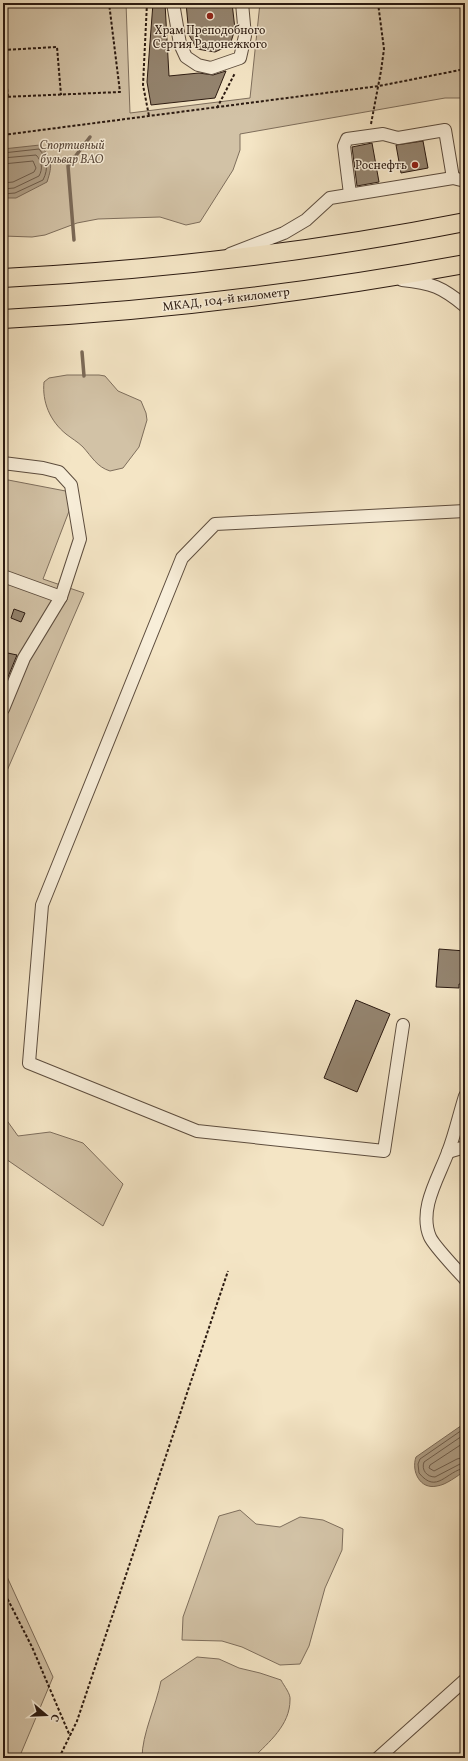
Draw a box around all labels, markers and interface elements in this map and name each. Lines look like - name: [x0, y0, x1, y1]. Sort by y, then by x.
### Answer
- marker: Храм Преподобного Сергия Радонежкого: [205, 11, 215, 21]
- place label: Храм Преподобного Сергия Радонежкого: [153, 23, 267, 53]
- park label: Спортивный бульвар ВАО: [39, 138, 105, 168]
- place label: Роснефть: [355, 158, 407, 174]
- marker: Роснефть: [410, 160, 420, 170]
- street label: МКАД, 104-й километр: [162, 284, 291, 316]
- north arrow: [26, 1695, 66, 1735]
- text: С: [46, 1712, 62, 1724]

